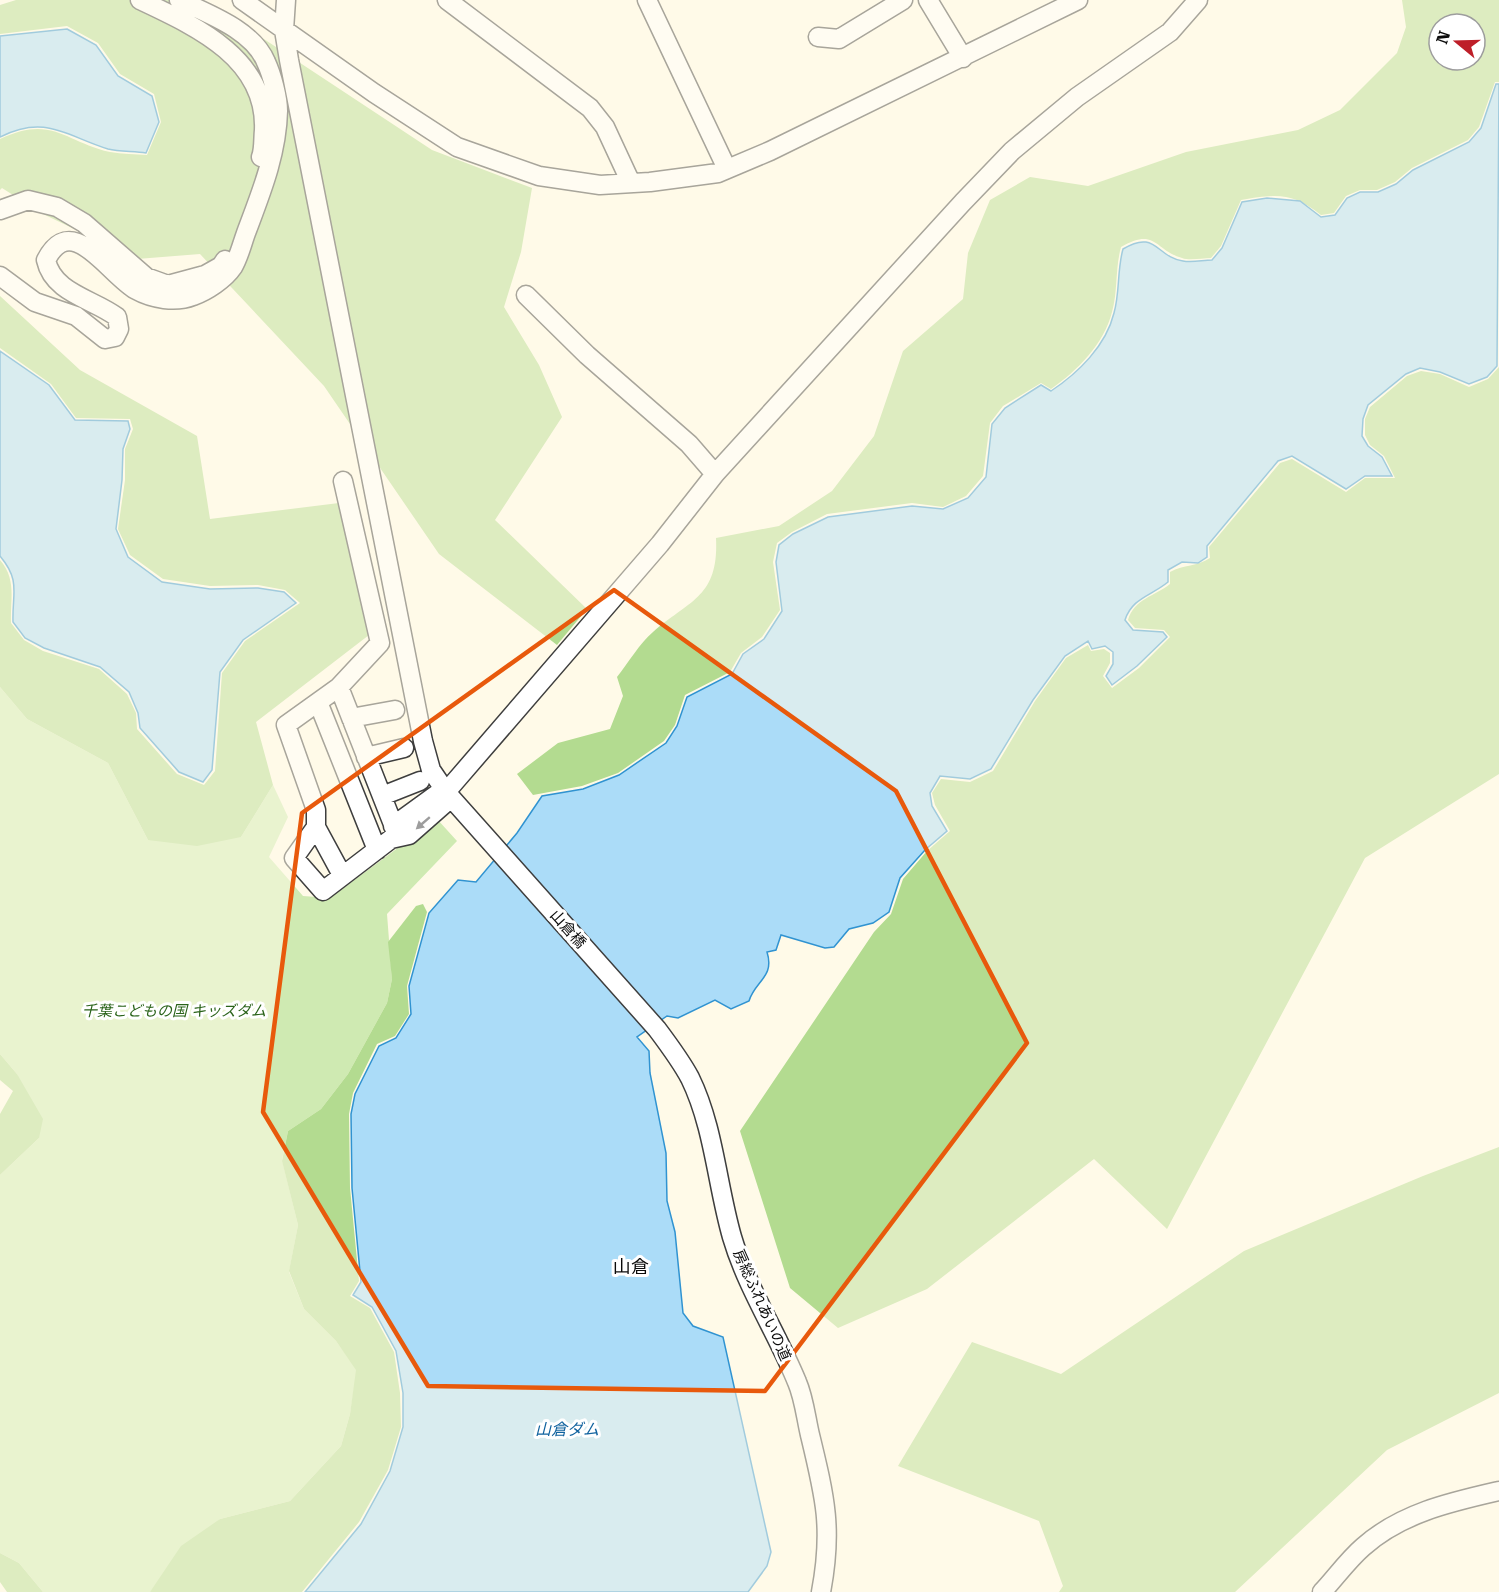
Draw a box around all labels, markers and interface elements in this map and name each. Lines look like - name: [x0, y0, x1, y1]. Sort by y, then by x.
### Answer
- north arrow: [1427, 12, 1487, 72]
- text: N: [1432, 28, 1454, 46]
- one-way arrow: [416, 816, 431, 829]
- street label: 山倉橋: [546, 906, 590, 952]
- park label: 千葉こどもの国 キッズダム: [82, 1002, 266, 1020]
- street label: 房総ふれあいの道: [729, 1247, 795, 1363]
- district label: 山倉: [613, 1256, 649, 1277]
- water label: 山倉ダム: [535, 1420, 599, 1439]

